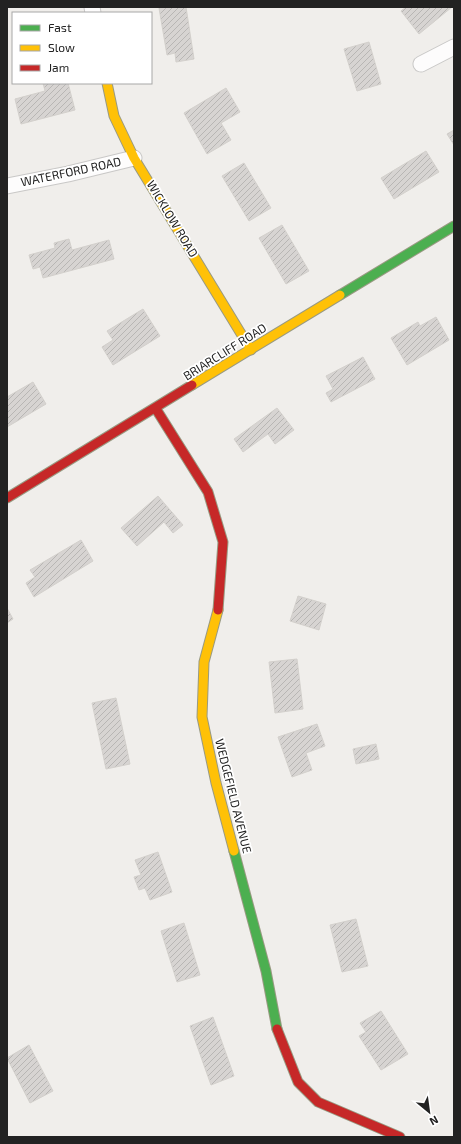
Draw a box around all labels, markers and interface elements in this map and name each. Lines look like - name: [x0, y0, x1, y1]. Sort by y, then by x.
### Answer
- legend: [12, 12, 152, 84]
- text: Fast: [48, 20, 72, 34]
- text: Slow: [48, 40, 75, 54]
- text: Jam: [48, 60, 69, 74]
- street label: WATERFORD ROAD: [19, 154, 122, 188]
- street label: WICKLOW ROAD: [144, 178, 201, 259]
- street label: BRIARCLIFF ROAD: [180, 320, 269, 382]
- street label: WEDGEFIELD AVENUE: [213, 737, 255, 855]
- north arrow: [409, 1092, 449, 1132]
- text: N: [427, 1114, 441, 1129]

